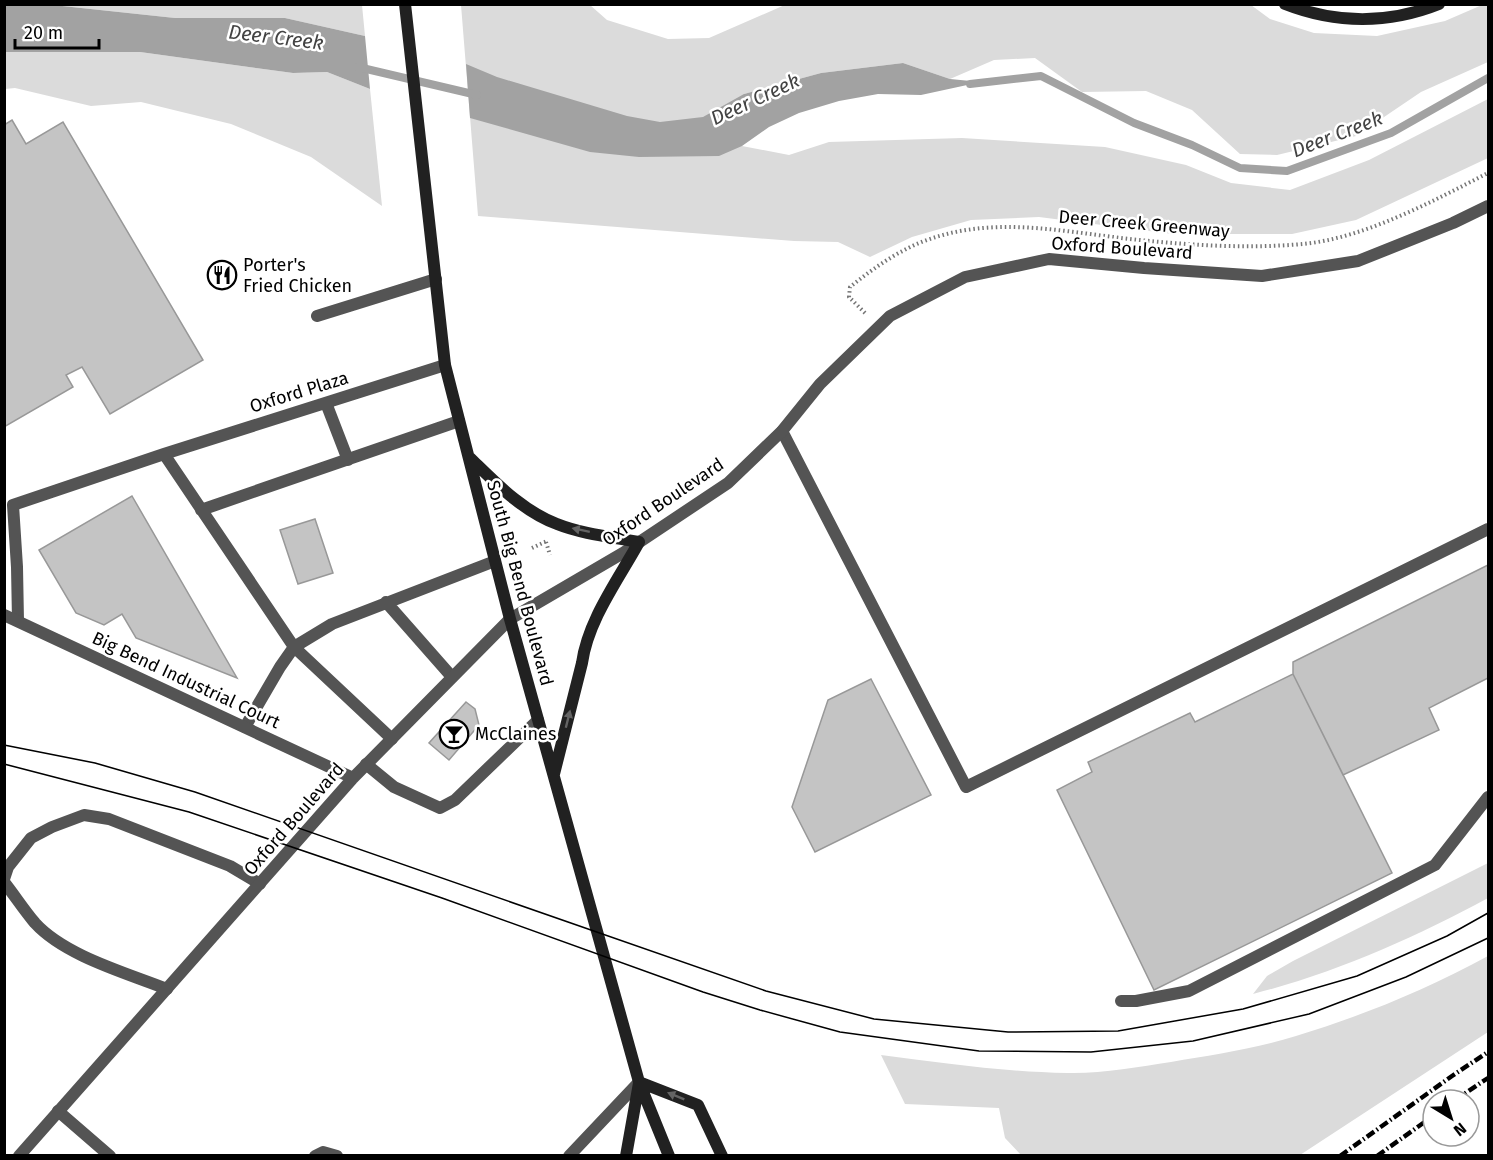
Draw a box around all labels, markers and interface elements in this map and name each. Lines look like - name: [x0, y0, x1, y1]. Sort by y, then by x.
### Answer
- scale bar: [15, 12, 99, 50]
- water label: Deer Creek: [227, 19, 325, 55]
- text: 20 m: [24, 22, 63, 44]
- water label: Deer Creek: [707, 68, 803, 130]
- water label: Deer Creek: [1288, 106, 1386, 162]
- street label: Deer Creek Greenway: [1057, 206, 1231, 242]
- street label: Oxford Boulevard: [1051, 232, 1193, 264]
- place label: Porter's Fried Chicken: [243, 254, 352, 297]
- restaurant icon: Porter's Fried Chicken: [206, 259, 238, 291]
- street label: Oxford Plaza: [247, 367, 351, 417]
- street label: Oxford Boulevard: [598, 453, 728, 551]
- street label: South Big Bend Boulevard: [482, 478, 558, 688]
- one-way arrow: [572, 525, 591, 535]
- street label: Big Bend Industrial Court: [89, 627, 284, 733]
- one-way arrow: [564, 710, 574, 729]
- bar icon: McClaines: [438, 718, 470, 750]
- place label: McClaines: [475, 723, 556, 745]
- street label: Oxford Boulevard: [239, 758, 349, 880]
- north arrow: [1421, 1088, 1481, 1148]
- one-way arrow: [667, 1091, 685, 1100]
- text: N: [1450, 1119, 1470, 1140]

